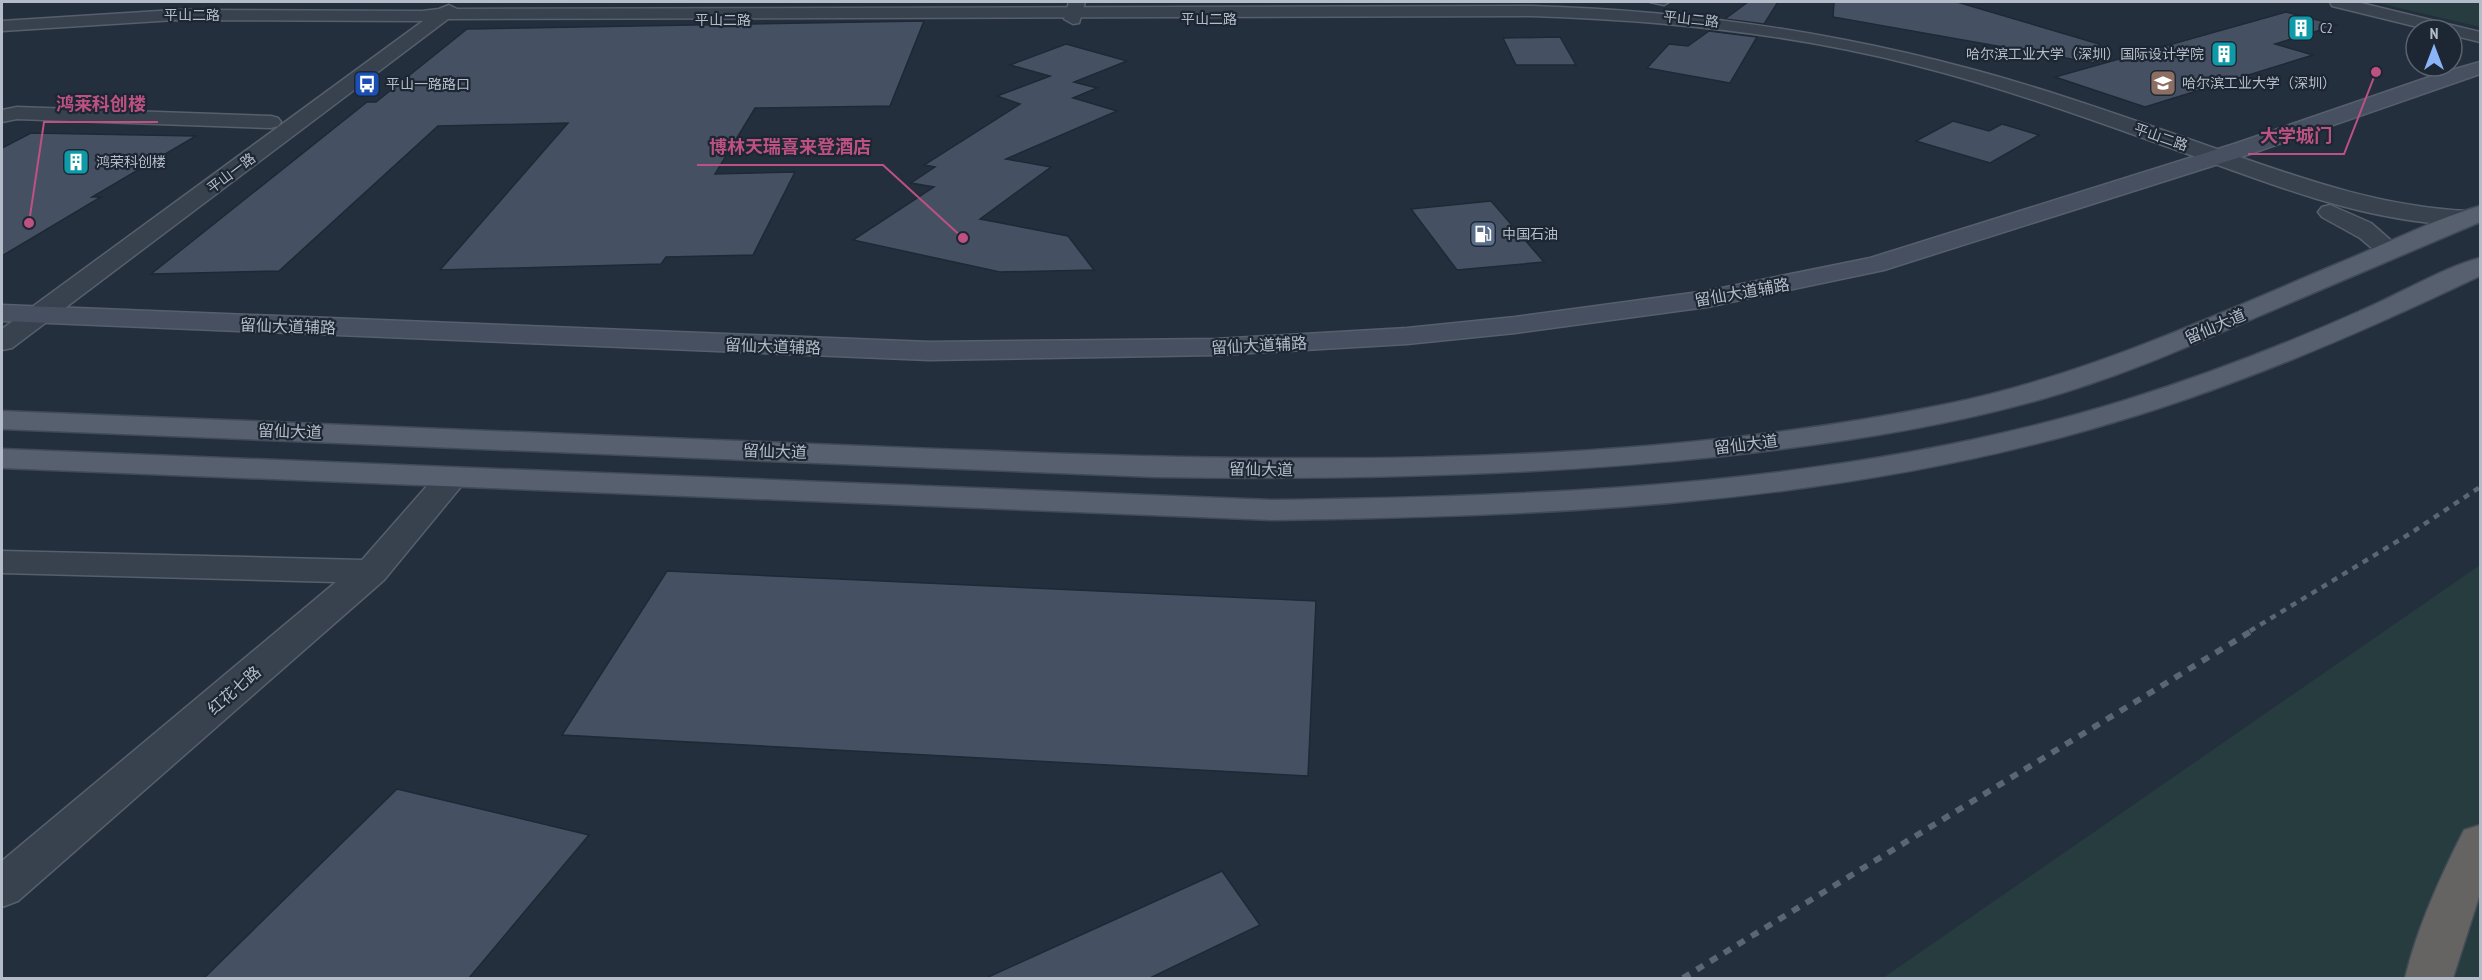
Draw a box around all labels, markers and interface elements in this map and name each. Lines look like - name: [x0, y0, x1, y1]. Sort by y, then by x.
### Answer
- street label: 平山二路: [164, 6, 220, 24]
- street label: 平山二路: [1662, 7, 1720, 31]
- street label: 平山二路: [1181, 10, 1237, 28]
- street label: 平山二路: [695, 11, 751, 29]
- building icon: C2: [2286, 13, 2316, 43]
- north arrow: [2404, 18, 2464, 78]
- place label: C2: [2320, 19, 2333, 37]
- text: N: [2430, 23, 2438, 43]
- building icon: 哈尔滨工业大学（深圳）国际设计学院: [2209, 39, 2239, 69]
- place label: 哈尔滨工业大学（深圳）国际设计学院: [1966, 45, 2204, 63]
- school or university icon: 哈尔滨工业大学（深圳）: [2148, 68, 2178, 98]
- bus stop icon: 平山一路路口: [352, 69, 382, 99]
- place label: 哈尔滨工业大学（深圳）: [2182, 74, 2336, 92]
- place label: 平山一路路口: [386, 75, 470, 93]
- callout: 鸿莱科创楼: [44, 86, 158, 122]
- text: 鸿莱科创楼: [56, 92, 146, 115]
- callout: 大学城门: [2248, 118, 2344, 154]
- street label: 平山二路: [2132, 119, 2190, 155]
- text: 大学城门: [2260, 124, 2332, 147]
- callout: 博林天瑞喜来登酒店: [697, 129, 883, 165]
- text: 博林天瑞喜来登酒店: [709, 135, 871, 158]
- building icon: 鸿荣科创楼: [61, 147, 91, 177]
- street label: 平山一路: [203, 149, 259, 197]
- place label: 鸿荣科创楼: [96, 153, 166, 171]
- fuel station icon: 中国石油: [1468, 219, 1498, 249]
- place label: 中国石油: [1502, 225, 1558, 243]
- street label: 留仙大道辅路: [1693, 274, 1791, 310]
- street label: 留仙大道: [2182, 304, 2248, 348]
- street label: 留仙大道辅路: [240, 314, 336, 338]
- street label: 留仙大道辅路: [1211, 333, 1307, 357]
- street label: 留仙大道辅路: [725, 334, 821, 358]
- street label: 留仙大道: [258, 420, 322, 442]
- street label: 留仙大道: [1713, 430, 1779, 458]
- street label: 留仙大道: [743, 440, 807, 462]
- street label: 留仙大道: [1229, 458, 1293, 480]
- street label: 红花七路: [203, 661, 265, 719]

